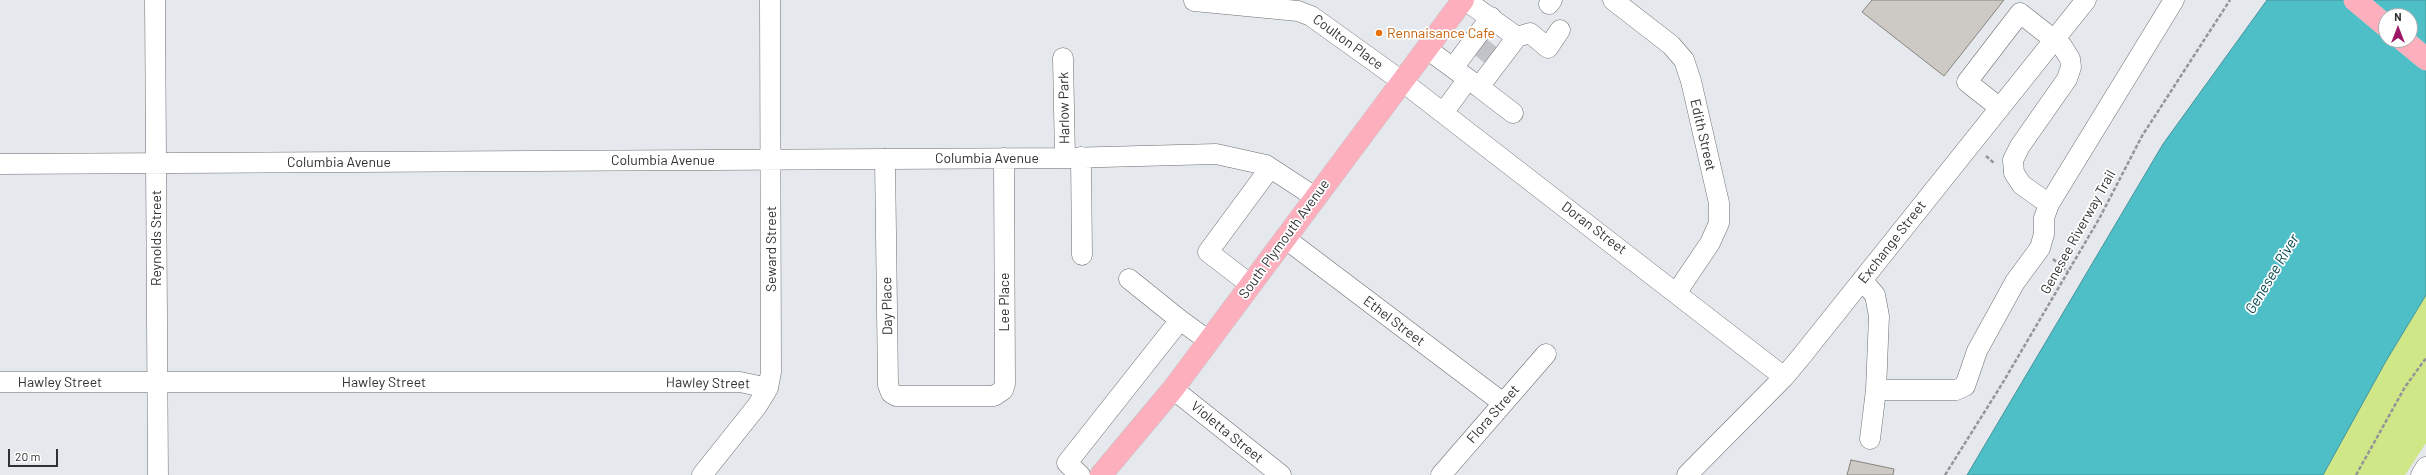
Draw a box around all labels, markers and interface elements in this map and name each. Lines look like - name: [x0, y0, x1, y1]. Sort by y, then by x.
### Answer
- north arrow: [2378, 8, 2418, 48]
- text: N: [2394, 10, 2402, 23]
- street label: Coulton Place: [1309, 11, 1387, 73]
- place label: Rennaisance Cafe: [1387, 25, 1495, 41]
- marker: Rennaisance Cafe: [1374, 28, 1384, 38]
- street label: Harlow Park: [1055, 72, 1073, 144]
- street label: Edith Street: [1687, 97, 1719, 173]
- street label: Columbia Avenue: [935, 150, 1039, 166]
- street label: Columbia Avenue: [611, 152, 715, 168]
- street label: Columbia Avenue: [287, 154, 391, 170]
- street label: Genesee Riverway Trail: [2037, 167, 2119, 297]
- street label: South Plymouth Avenue: [1235, 176, 1333, 302]
- street label: Reynolds Street: [148, 190, 164, 286]
- street label: Exchange Street: [1854, 197, 1930, 287]
- street label: Doran Street: [1558, 198, 1630, 258]
- street label: Seward Street: [763, 206, 779, 292]
- water label: Genesee River: [2241, 231, 2303, 317]
- street label: Lee Place: [996, 272, 1012, 332]
- street label: Day Place: [878, 277, 896, 335]
- street label: Ethel Street: [1360, 292, 1428, 350]
- street label: Hawley Street: [18, 374, 102, 390]
- street label: Hawley Street: [342, 374, 426, 390]
- street label: Hawley Street: [666, 374, 750, 392]
- street label: Flora Street: [1463, 381, 1523, 447]
- street label: Violetta Street: [1187, 398, 1267, 466]
- scale bar: [10, 441, 60, 467]
- text: 20 m: [15, 449, 41, 463]

